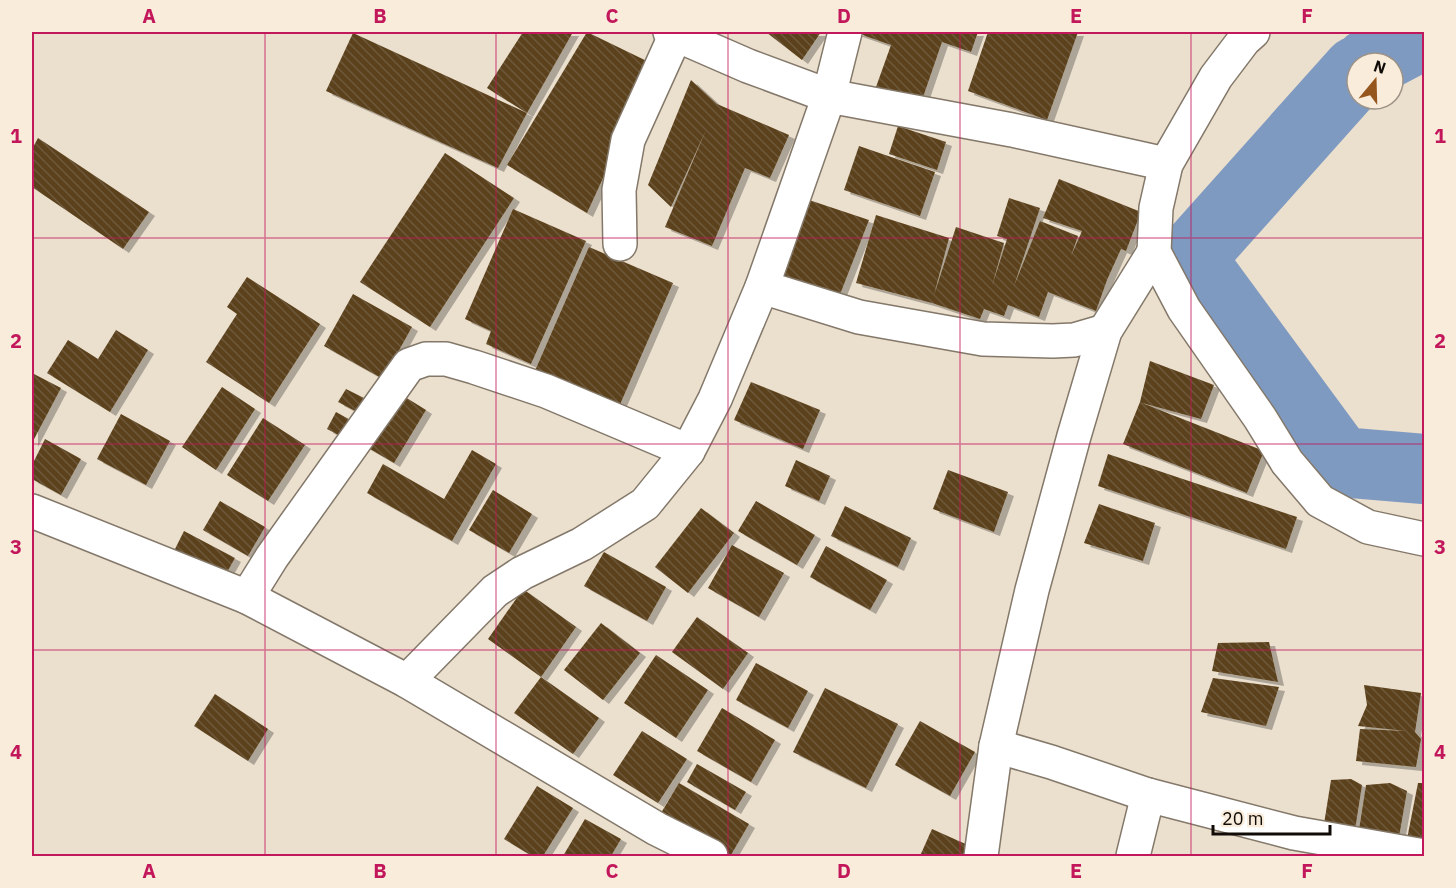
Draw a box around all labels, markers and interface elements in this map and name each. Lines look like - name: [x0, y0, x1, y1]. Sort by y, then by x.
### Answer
- text: A: [142, 2, 156, 29]
- text: B: [373, 2, 387, 29]
- text: C: [605, 2, 619, 29]
- text: D: [837, 2, 851, 29]
- text: E: [1070, 2, 1082, 29]
- text: F: [1301, 2, 1313, 29]
- north arrow: [1345, 51, 1405, 111]
- text: N: [1371, 55, 1389, 78]
- text: 1: [10, 122, 22, 149]
- text: 1: [1434, 122, 1446, 149]
- text: 2: [10, 327, 22, 354]
- text: 2: [1434, 327, 1446, 354]
- text: 3: [10, 533, 22, 560]
- text: 3: [1434, 533, 1446, 560]
- text: 4: [10, 738, 22, 765]
- text: 4: [1434, 738, 1446, 765]
- scale bar: [1213, 798, 1330, 836]
- text: 20 m: [1222, 807, 1264, 830]
- text: A: [142, 857, 156, 884]
- text: B: [373, 857, 387, 884]
- text: C: [605, 857, 619, 884]
- text: D: [837, 857, 851, 884]
- text: E: [1070, 857, 1082, 884]
- text: F: [1301, 857, 1313, 884]

